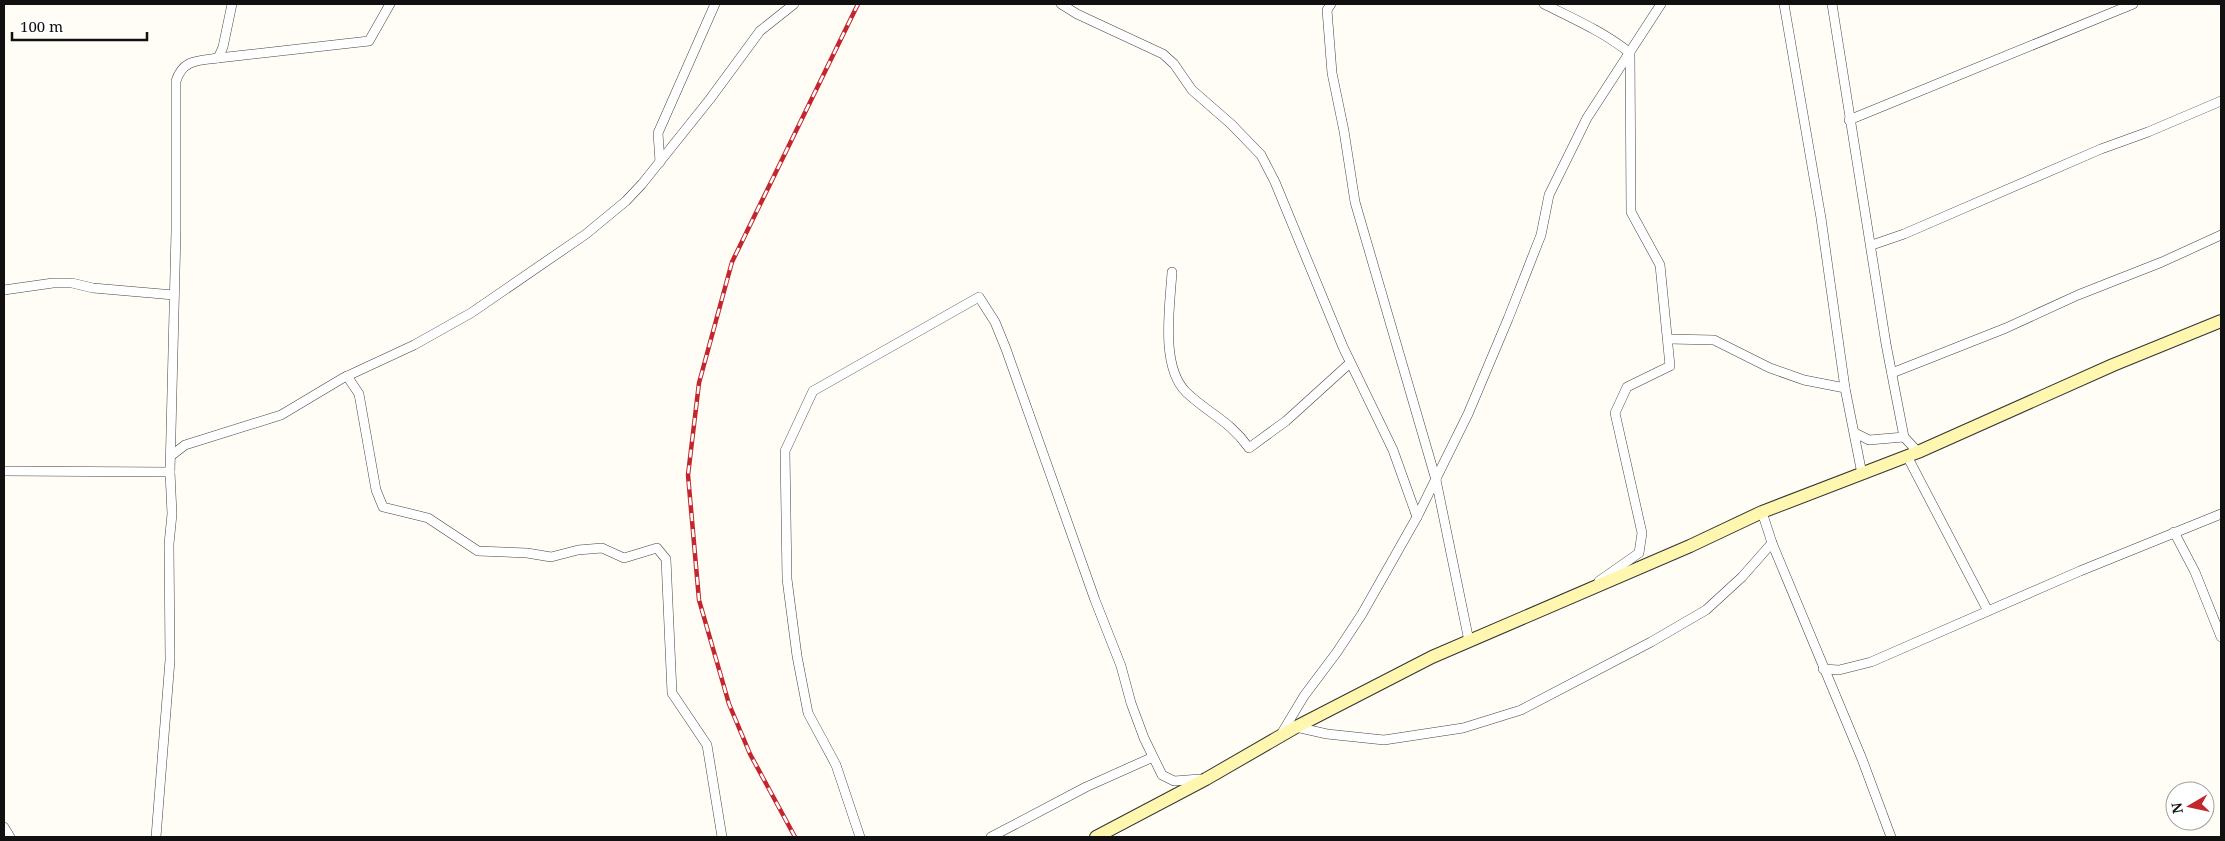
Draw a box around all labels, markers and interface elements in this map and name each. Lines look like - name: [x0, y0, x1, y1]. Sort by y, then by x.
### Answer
- scale bar: [12, 10, 148, 42]
- text: 100 m: [20, 16, 63, 36]
- north arrow: [2165, 781, 2215, 831]
- text: N: [2166, 801, 2187, 815]

